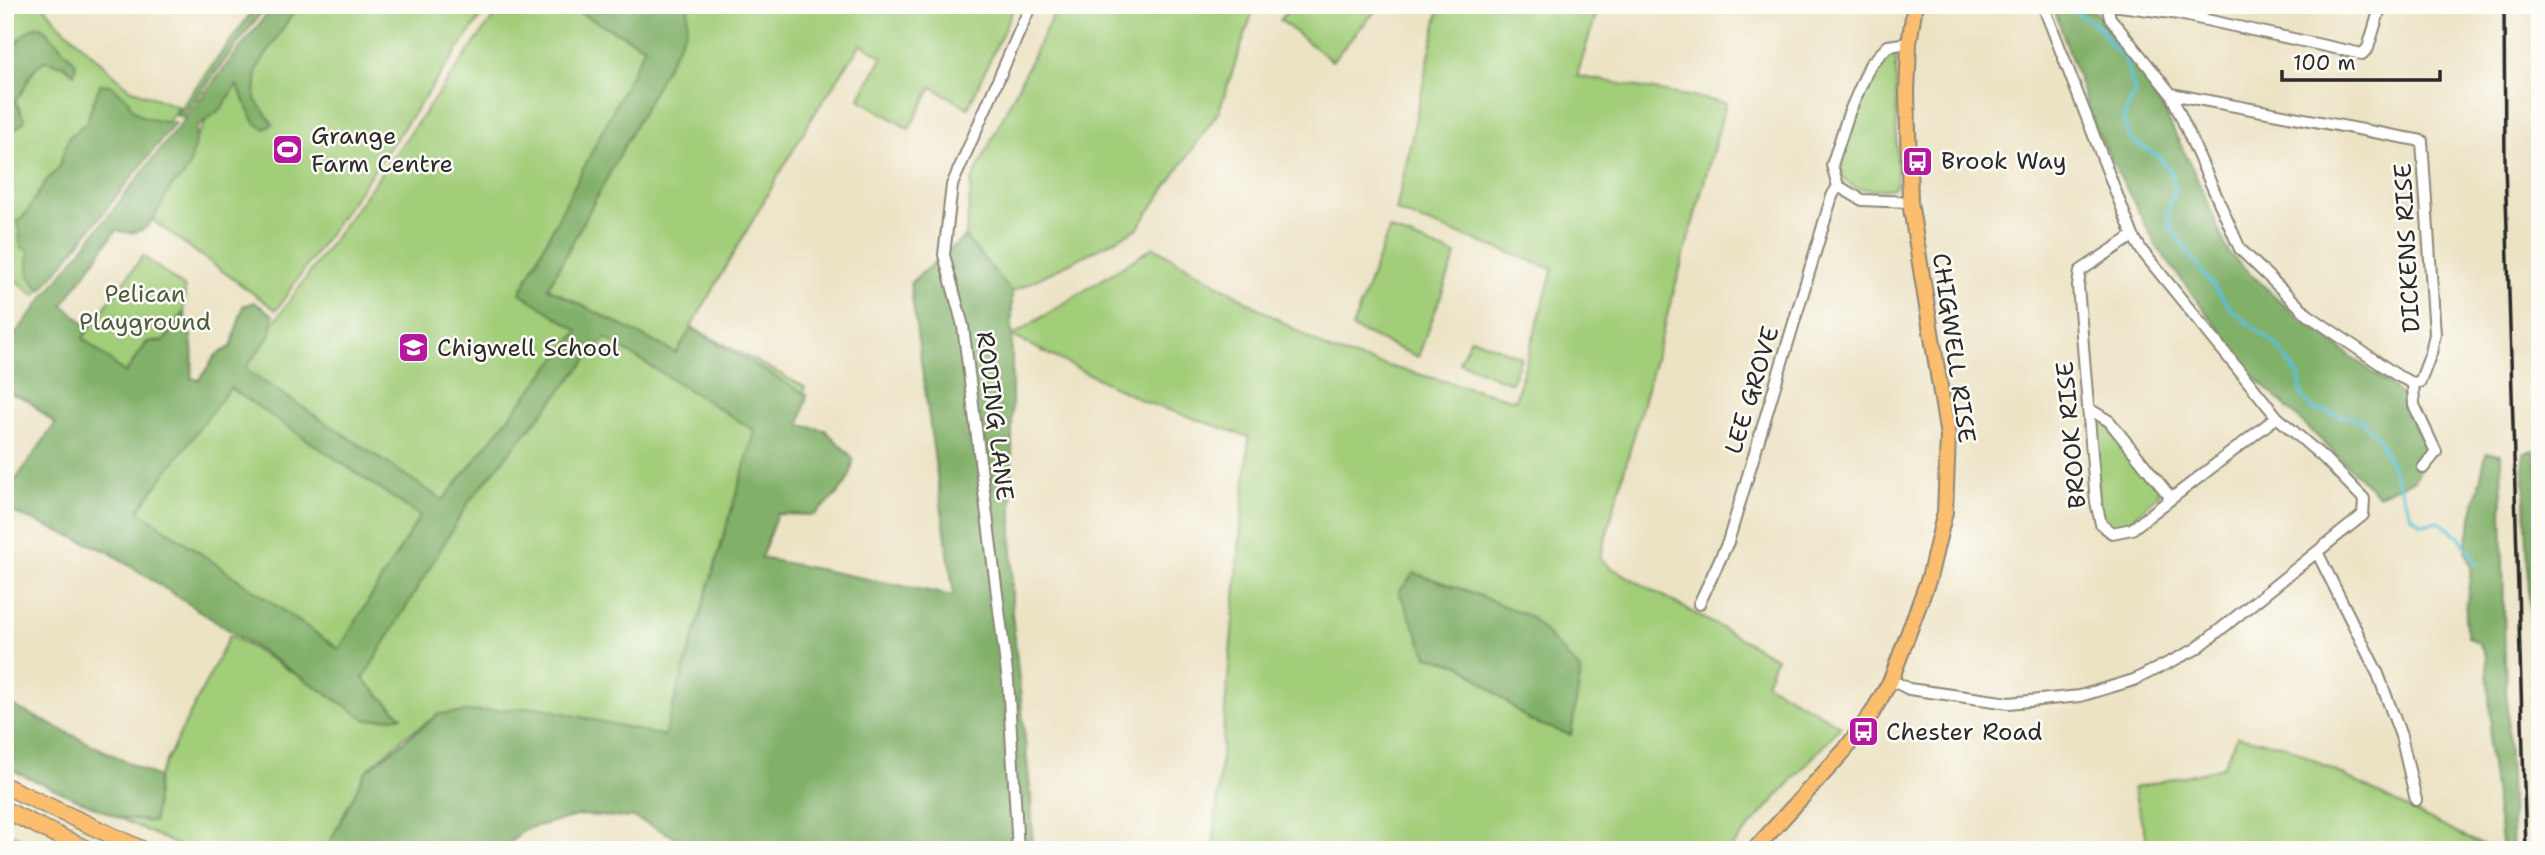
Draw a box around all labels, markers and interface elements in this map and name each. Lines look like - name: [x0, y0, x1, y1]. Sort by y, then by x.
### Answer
- scale bar: [2282, 38, 2440, 82]
- text: 100 m: [2293, 49, 2356, 77]
- place label: Grange Farm Centre: [311, 120, 453, 180]
- sports icon: Grange Farm Centre: [271, 133, 305, 167]
- bus stop icon: Brook Way: [1901, 144, 1935, 178]
- place label: Brook Way: [1941, 145, 2066, 177]
- street label: DICKENS RISE: [2387, 162, 2427, 334]
- street label: CHIGWELL RISE: [1925, 251, 1983, 445]
- park label: Pelican Playground: [79, 278, 211, 338]
- street label: LEE GROVE: [1717, 322, 1787, 458]
- street label: RODING LANE: [969, 330, 1021, 502]
- school or university icon: Chigwell School: [397, 331, 431, 365]
- place label: Chigwell School: [437, 332, 620, 364]
- street label: BROOK RISE: [2049, 360, 2093, 510]
- bus stop icon: Chester Road: [1846, 715, 1880, 749]
- place label: Chester Road: [1886, 716, 2042, 748]

